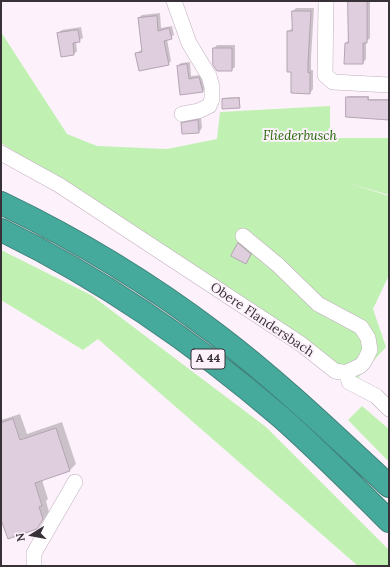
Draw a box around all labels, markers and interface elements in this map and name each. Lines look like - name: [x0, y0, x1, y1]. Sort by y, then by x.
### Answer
- park label: Fliederbusch: [263, 128, 337, 144]
- street label: Obere Flandersbach: [207, 280, 317, 360]
- road number: A 44: [191, 349, 225, 369]
- north arrow: [12, 515, 52, 555]
- text: N: [13, 532, 28, 543]

